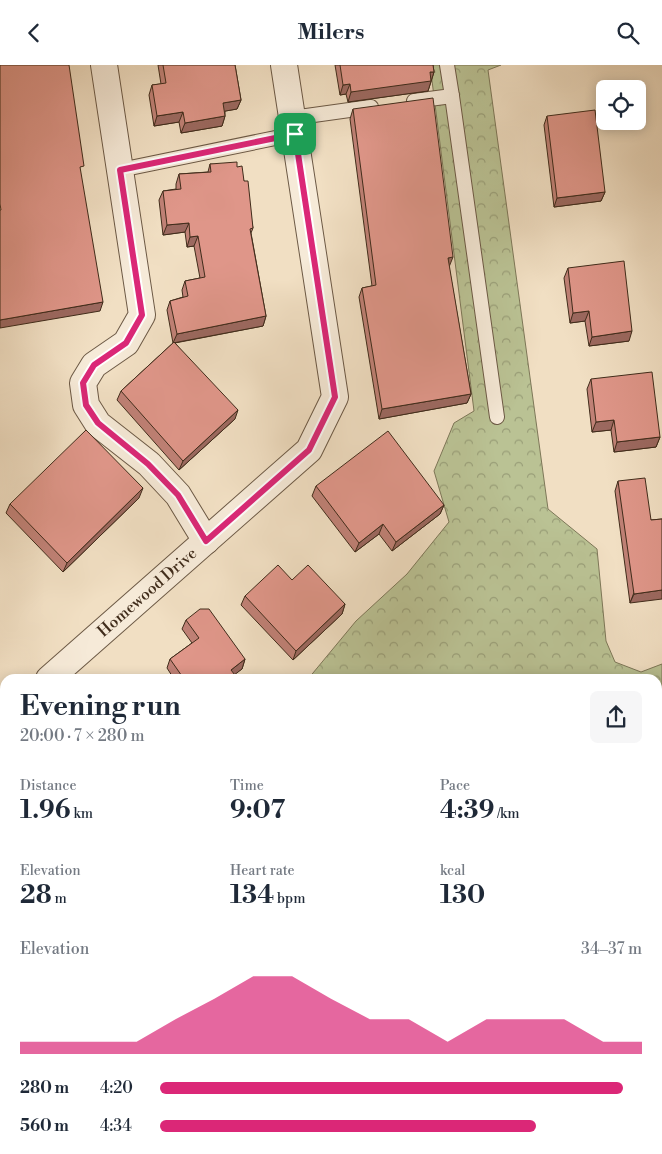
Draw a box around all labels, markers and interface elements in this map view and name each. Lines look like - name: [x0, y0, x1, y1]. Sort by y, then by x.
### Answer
- icon: back: [20, 19, 48, 47]
- text: Milers: [297, 19, 365, 46]
- icon: search: [614, 19, 642, 47]
- map controls: [596, 80, 646, 130]
- button: locate: [596, 80, 646, 130]
- pin: [274, 113, 316, 155]
- icon: arrive: [281, 120, 309, 148]
- street label: Homewood Drive: [93, 543, 201, 642]
- text: Evening run: [20, 689, 181, 724]
- button: share: [590, 691, 642, 743]
- text: 20:00 · 7 × 280 m: [20, 726, 145, 746]
- text: Distance: [20, 777, 77, 795]
- text: Time: [230, 777, 264, 795]
- text: Pace: [440, 777, 470, 795]
- text: 1.96: [20, 795, 71, 826]
- text: 9:07: [230, 795, 285, 826]
- text: 4:39: [440, 795, 494, 826]
- text: km: [71, 805, 93, 823]
- text: /km: [494, 805, 520, 823]
- text: Elevation: [20, 862, 81, 880]
- text: Heart rate: [230, 862, 295, 880]
- text: kcal: [440, 862, 465, 880]
- text: 28: [20, 880, 52, 911]
- text: 134: [230, 880, 274, 911]
- text: 130: [440, 880, 485, 911]
- text: m: [52, 890, 67, 908]
- text: bpm: [274, 890, 305, 908]
- text: Elevation: [20, 939, 89, 959]
- text: 34–37 m: [581, 939, 642, 959]
- text: 280 m: [20, 1078, 69, 1098]
- text: 4:20: [100, 1078, 133, 1098]
- text: 560 m: [20, 1116, 69, 1136]
- text: 4:34: [100, 1116, 132, 1136]

